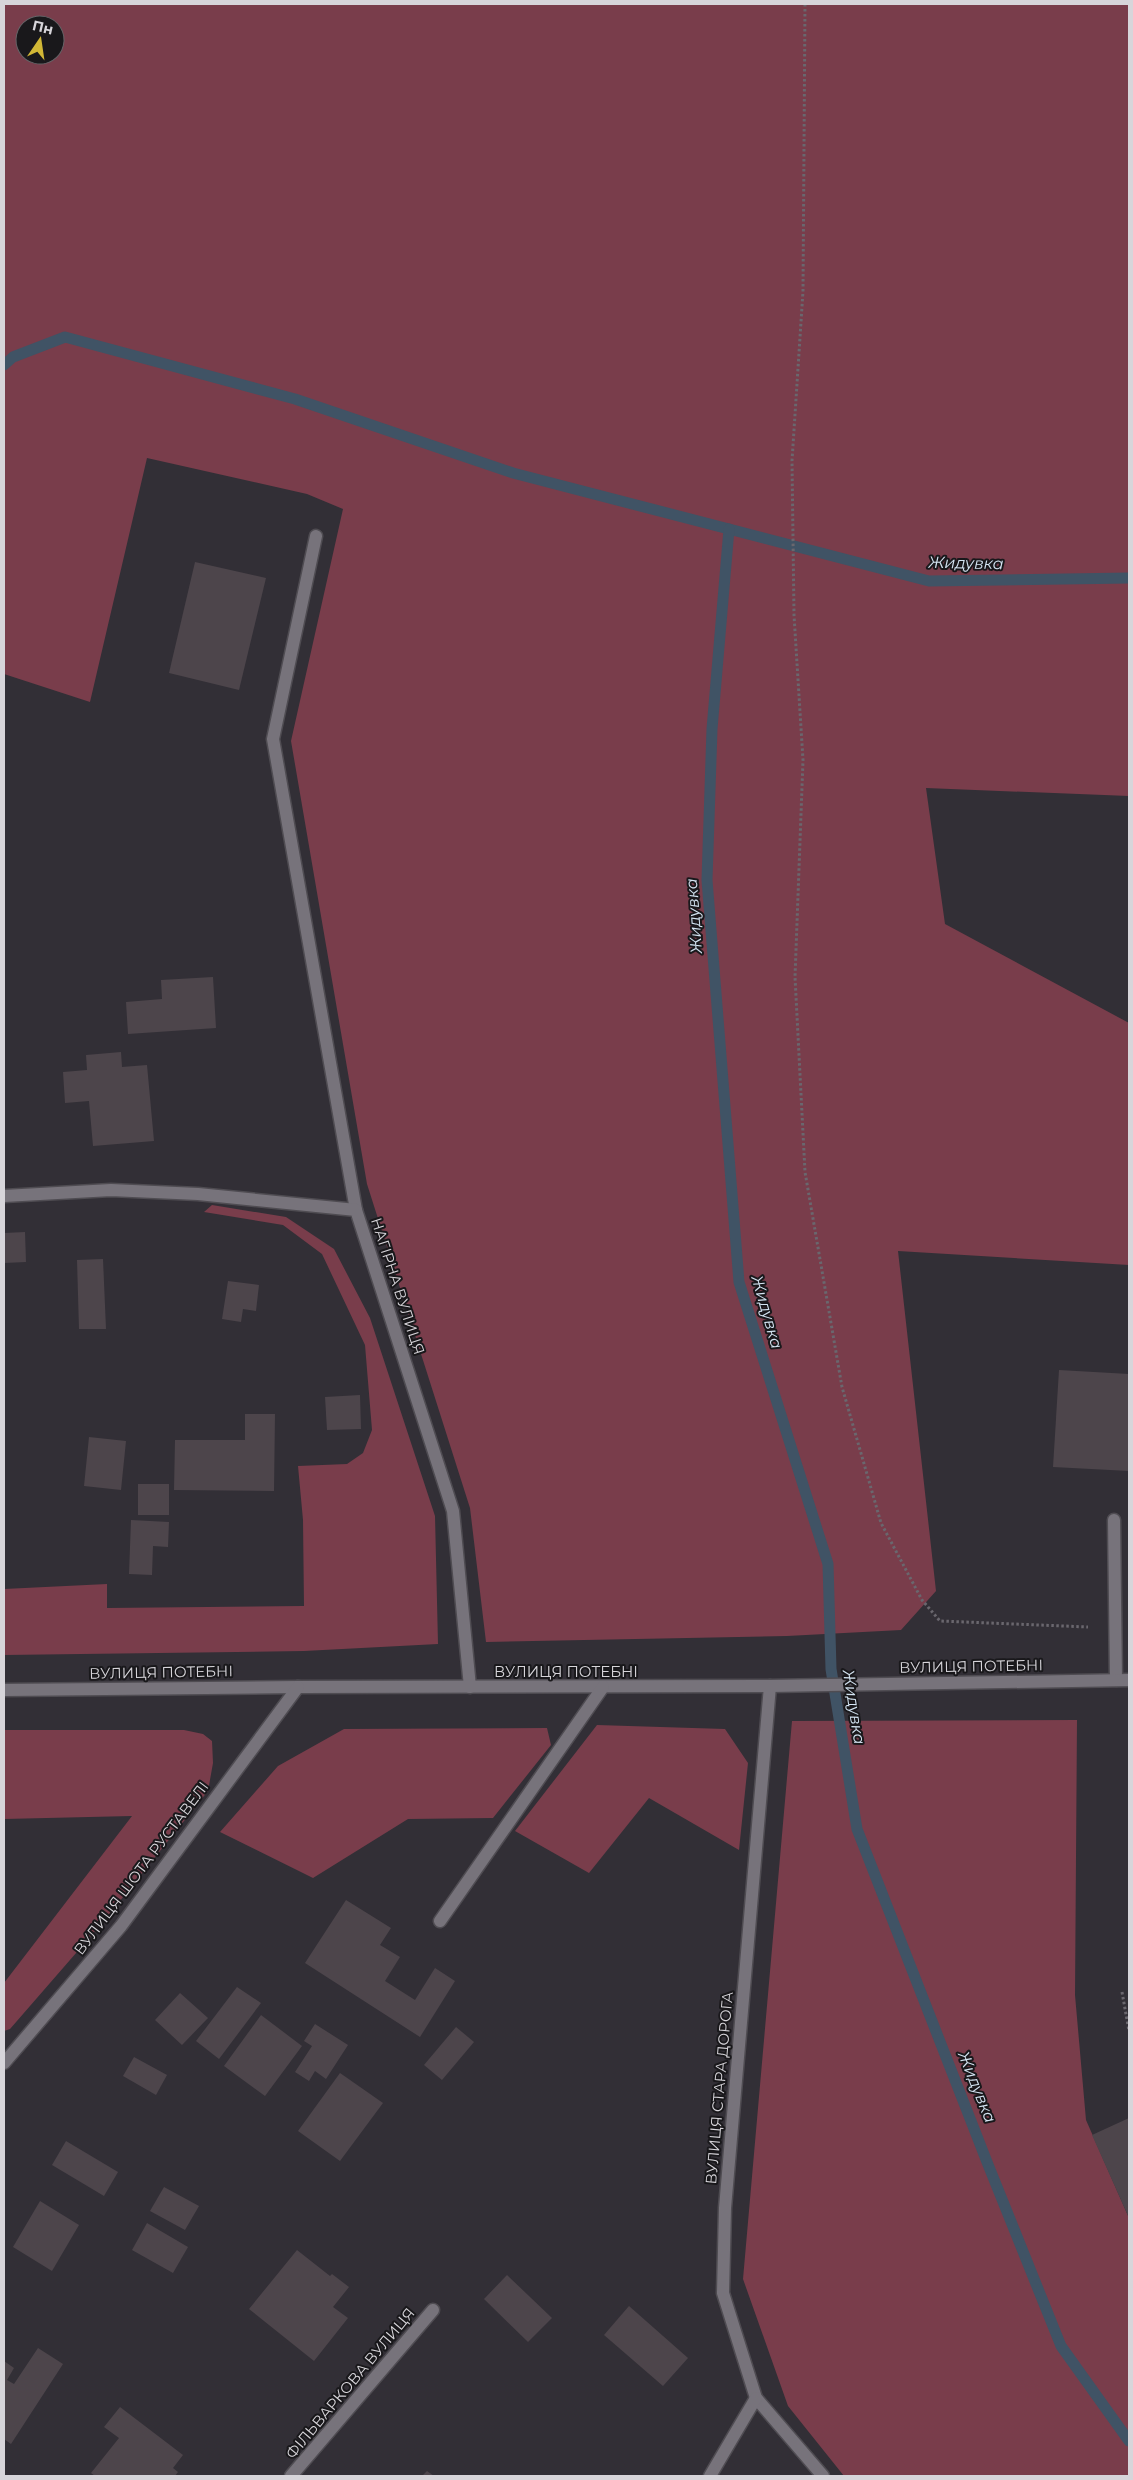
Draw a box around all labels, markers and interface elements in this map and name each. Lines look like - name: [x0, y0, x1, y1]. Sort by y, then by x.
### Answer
- north arrow: [15, 15, 65, 65]
- text: Пн: [31, 16, 55, 38]
- water label: Жидувка: [927, 553, 1004, 573]
- water label: Жидувка: [682, 878, 706, 955]
- street label: НАГІРНА ВУЛИЦЯ: [367, 1215, 429, 1357]
- water label: Жидувка: [747, 1272, 787, 1351]
- street label: ВУЛИЦЯ ПОТЕБНІ: [899, 1655, 1043, 1677]
- street label: ВУЛИЦЯ ПОТЕБНІ: [89, 1661, 233, 1683]
- street label: ВУЛИЦЯ ПОТЕБНІ: [494, 1662, 638, 1681]
- water label: Жидувка: [839, 1667, 869, 1746]
- street label: ВУЛИЦЯ ШОТА РУСТАВЕЛІ: [70, 1777, 212, 1959]
- street label: ВУЛИЦЯ СТАРА ДОРОГА: [701, 1991, 737, 2185]
- water label: Жидувка: [954, 2048, 1000, 2126]
- street label: ФІЛЬВАРКОВА ВУЛИЦЯ: [281, 2304, 419, 2462]

